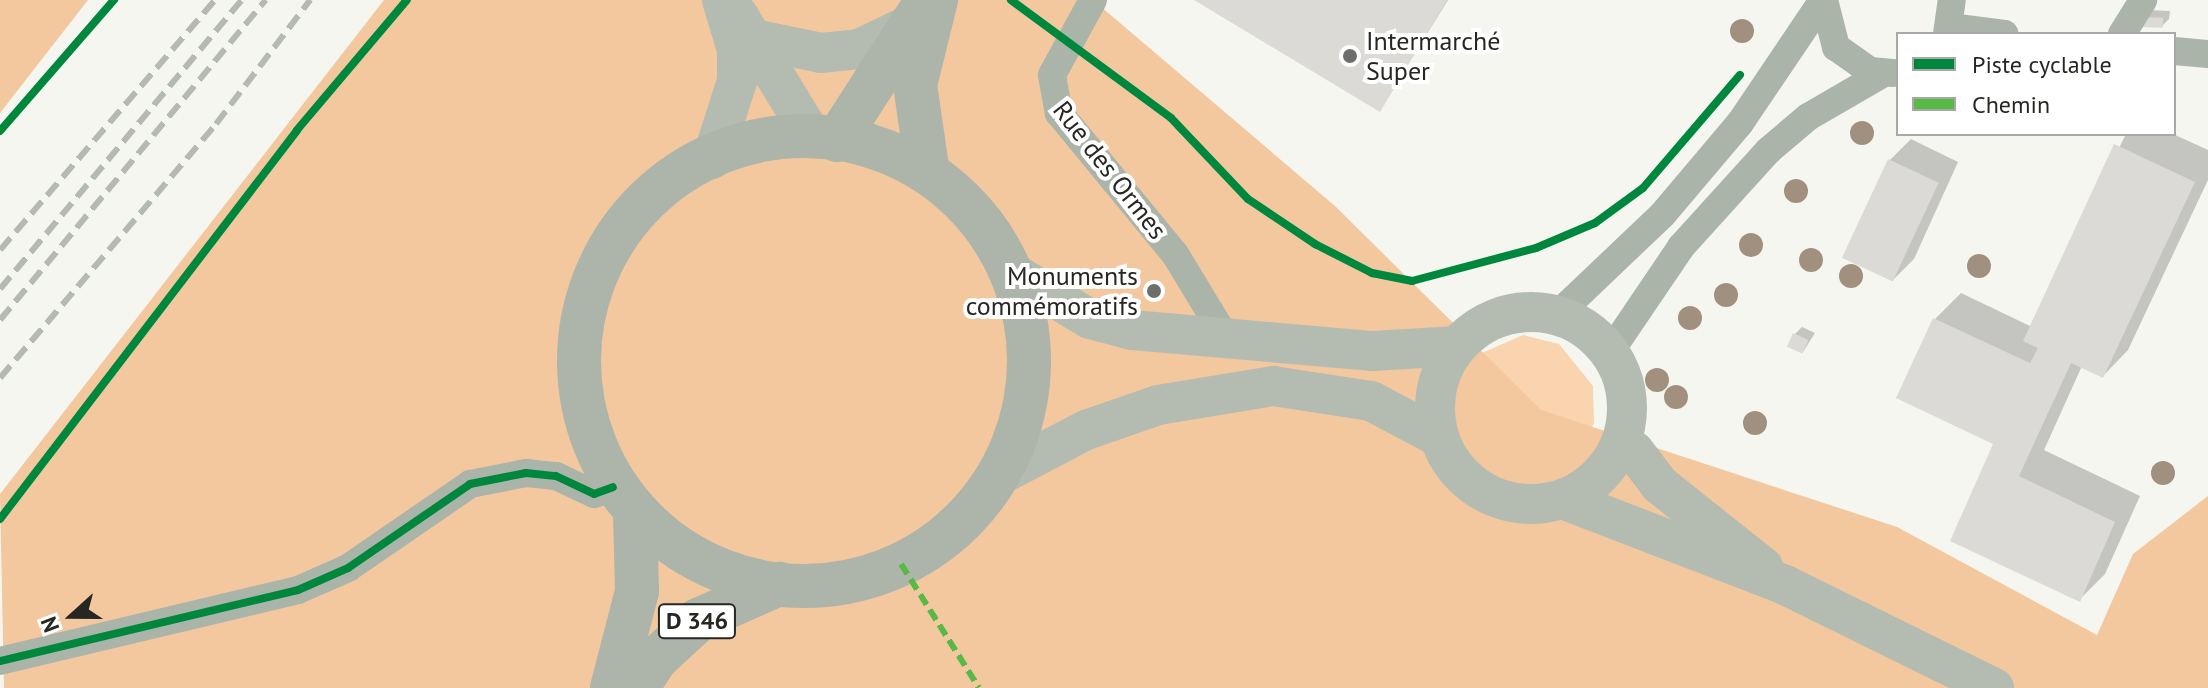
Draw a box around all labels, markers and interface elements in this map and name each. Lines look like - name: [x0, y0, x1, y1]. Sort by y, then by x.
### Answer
- place label: Intermarché Super: [1366, 25, 1500, 86]
- legend: [1896, 32, 2176, 136]
- marker: Intermarché Super: [1341, 47, 1359, 65]
- text: Piste cyclable: [1972, 49, 2112, 80]
- text: Chemin: [1972, 89, 2050, 120]
- street label: Rue des Ormes: [1047, 95, 1173, 245]
- place label: Monuments commémoratifs: [966, 260, 1138, 322]
- marker: Monuments commémoratifs: [1145, 282, 1163, 300]
- north arrow: [32, 576, 112, 656]
- road number: D 346: [657, 601, 737, 641]
- text: N: [34, 613, 65, 636]

